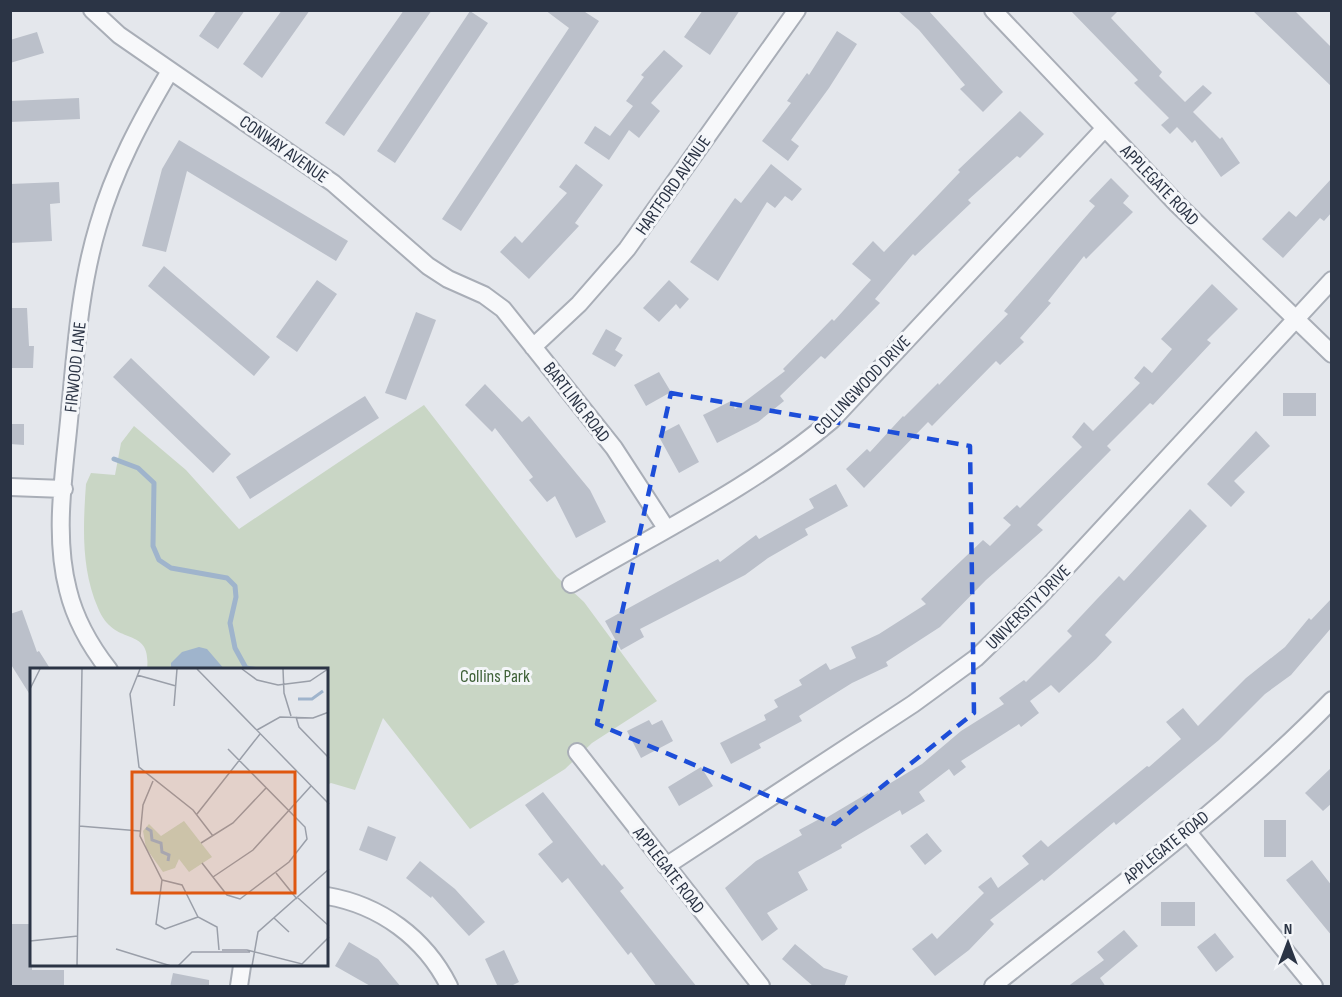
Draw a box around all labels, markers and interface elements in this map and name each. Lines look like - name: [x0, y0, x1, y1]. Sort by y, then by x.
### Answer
- street label: CONWAY AVENUE: [235, 111, 332, 188]
- street label: HARTFORD AVENUE: [631, 132, 715, 239]
- street label: APPLEGATE ROAD: [1115, 140, 1203, 230]
- street label: FIRWOOD LANE: [60, 321, 91, 413]
- street label: COLLINGWOOD DRIVE: [810, 331, 915, 439]
- street label: BARTLING ROAD: [539, 358, 614, 447]
- street label: UNIVERSITY DRIVE: [982, 561, 1075, 654]
- park label: Collins Park: [460, 666, 530, 687]
- inset map: [30, 668, 328, 967]
- street label: APPLEGATE ROAD: [1119, 807, 1213, 889]
- street label: APPLEGATE ROAD: [628, 822, 709, 918]
- north arrow: [1258, 913, 1318, 973]
- text: N: [1284, 920, 1292, 939]

